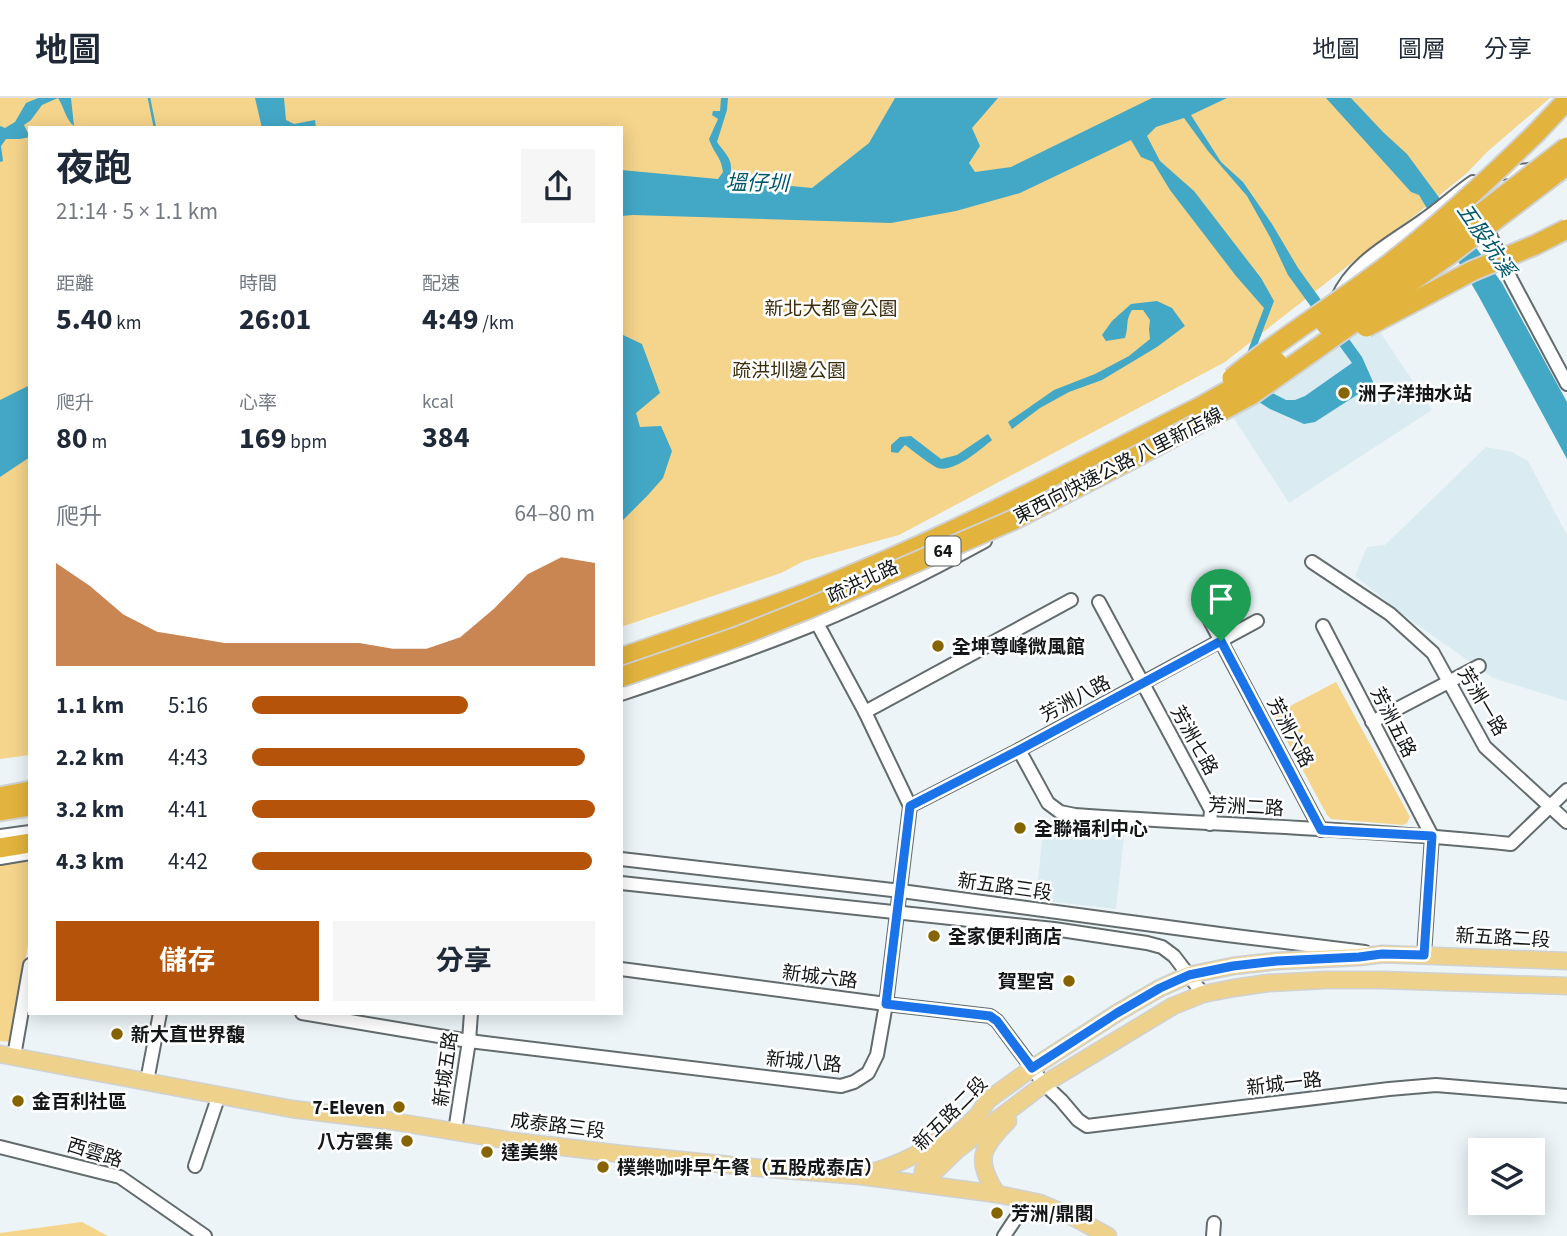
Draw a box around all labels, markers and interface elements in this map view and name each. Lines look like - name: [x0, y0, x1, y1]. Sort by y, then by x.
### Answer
- text: 地圖: [35, 27, 101, 74]
- text: 地圖: [1312, 32, 1360, 67]
- text: 圖層: [1398, 32, 1446, 67]
- text: 分享: [1484, 32, 1532, 67]
- text: 夜跑: [56, 142, 132, 196]
- button: share: [521, 149, 595, 223]
- water label: 塭仔圳: [725, 167, 792, 199]
- text: 21:14 · 5 × 1.1 km: [56, 195, 218, 228]
- water label: 五股坑溪: [1450, 197, 1524, 285]
- text: 距離: [56, 271, 94, 298]
- text: 時間: [239, 271, 277, 298]
- text: 配速: [422, 271, 460, 298]
- park label: 新北大都會公園: [764, 296, 898, 323]
- text: 5.40: [56, 298, 113, 341]
- text: 26:01: [239, 298, 311, 341]
- text: 4:49: [422, 298, 479, 341]
- text: km: [113, 310, 142, 337]
- text: /km: [479, 310, 514, 337]
- park label: 疏洪圳邊公園: [732, 358, 846, 385]
- place label: 洲子洋抽水站: [1358, 381, 1472, 408]
- marker: 洲子洋抽水站: [1336, 385, 1352, 401]
- text: kcal: [422, 389, 454, 416]
- text: 爬升: [56, 390, 94, 417]
- text: 心率: [239, 390, 277, 417]
- street label: 東西向快速公路 八里新店線: [1009, 402, 1228, 531]
- text: 384: [422, 416, 470, 459]
- text: 80: [56, 417, 88, 460]
- text: 169: [239, 417, 287, 460]
- text: m: [88, 429, 107, 456]
- text: bpm: [287, 429, 327, 456]
- text: 64–80 m: [515, 497, 595, 530]
- text: 爬升: [56, 500, 102, 533]
- road number: 64: [926, 536, 960, 565]
- street label: 疏洪北路: [822, 554, 903, 611]
- pin: [1191, 569, 1251, 641]
- icon: arrive: [1202, 580, 1240, 618]
- place label: 全坤尊峰微風館: [952, 634, 1085, 661]
- marker: 全坤尊峰微風館: [930, 638, 946, 654]
- street label: 芳洲一路: [1451, 662, 1513, 741]
- street label: 芳洲八路: [1036, 670, 1116, 729]
- street label: 芳洲五路: [1363, 683, 1422, 763]
- text: 1.1 km: [56, 689, 124, 722]
- text: 5:16: [168, 689, 208, 722]
- street label: 芳洲六路: [1260, 693, 1319, 773]
- street label: 芳洲七路: [1163, 701, 1224, 781]
- text: 2.2 km: [56, 741, 124, 774]
- text: 4:43: [168, 741, 208, 774]
- street label: 芳洲二路: [1207, 792, 1285, 823]
- text: 3.2 km: [56, 793, 124, 826]
- text: 4:41: [168, 793, 208, 826]
- place label: 全聯福利中心: [1034, 816, 1148, 843]
- marker: 全聯福利中心: [1012, 820, 1028, 836]
- text: 4.3 km: [56, 845, 124, 878]
- text: 4:42: [168, 845, 208, 878]
- street label: 新五路三段: [956, 868, 1054, 907]
- button: 儲存: [56, 921, 319, 1001]
- button: 分享: [333, 921, 595, 1001]
- street label: 新五路二段: [1455, 923, 1551, 954]
- place label: 全家便利商店: [948, 924, 1062, 951]
- marker: 全家便利商店: [926, 928, 942, 944]
- street label: 新城六路: [780, 959, 859, 996]
- place label: 賀聖宮: [998, 969, 1055, 996]
- marker: 賀聖宮: [1061, 973, 1077, 989]
- place label: 新大直世界馥: [131, 1022, 245, 1049]
- marker: 新大直世界馥: [109, 1026, 125, 1042]
- street label: 新城五路: [428, 1030, 465, 1109]
- street label: 新城八路: [765, 1046, 843, 1079]
- street label: 新城一路: [1245, 1066, 1324, 1103]
- street label: 新五路二段: [908, 1071, 994, 1157]
- place label: 金百利社區: [32, 1089, 127, 1116]
- marker: 金百利社區: [10, 1093, 26, 1109]
- place label: 7-Eleven: [313, 1095, 385, 1122]
- marker: 7-Eleven: [391, 1099, 407, 1115]
- street label: 成泰路三段: [509, 1107, 607, 1146]
- place label: 八方雲集: [317, 1129, 393, 1156]
- street label: 西雲路: [63, 1132, 126, 1175]
- marker: 八方雲集: [399, 1133, 415, 1149]
- map controls: [1468, 1138, 1545, 1215]
- button: layers: [1468, 1138, 1545, 1215]
- place label: 達美樂: [501, 1140, 558, 1167]
- marker: 達美樂: [479, 1144, 495, 1160]
- place label: 樸樂咖啡早午餐（五股成泰店）: [617, 1155, 883, 1182]
- marker: 樸樂咖啡早午餐（五股成泰店）: [595, 1159, 611, 1175]
- place label: 芳洲/鼎閣: [1011, 1201, 1093, 1228]
- marker: 芳洲/鼎閣: [989, 1205, 1005, 1221]

